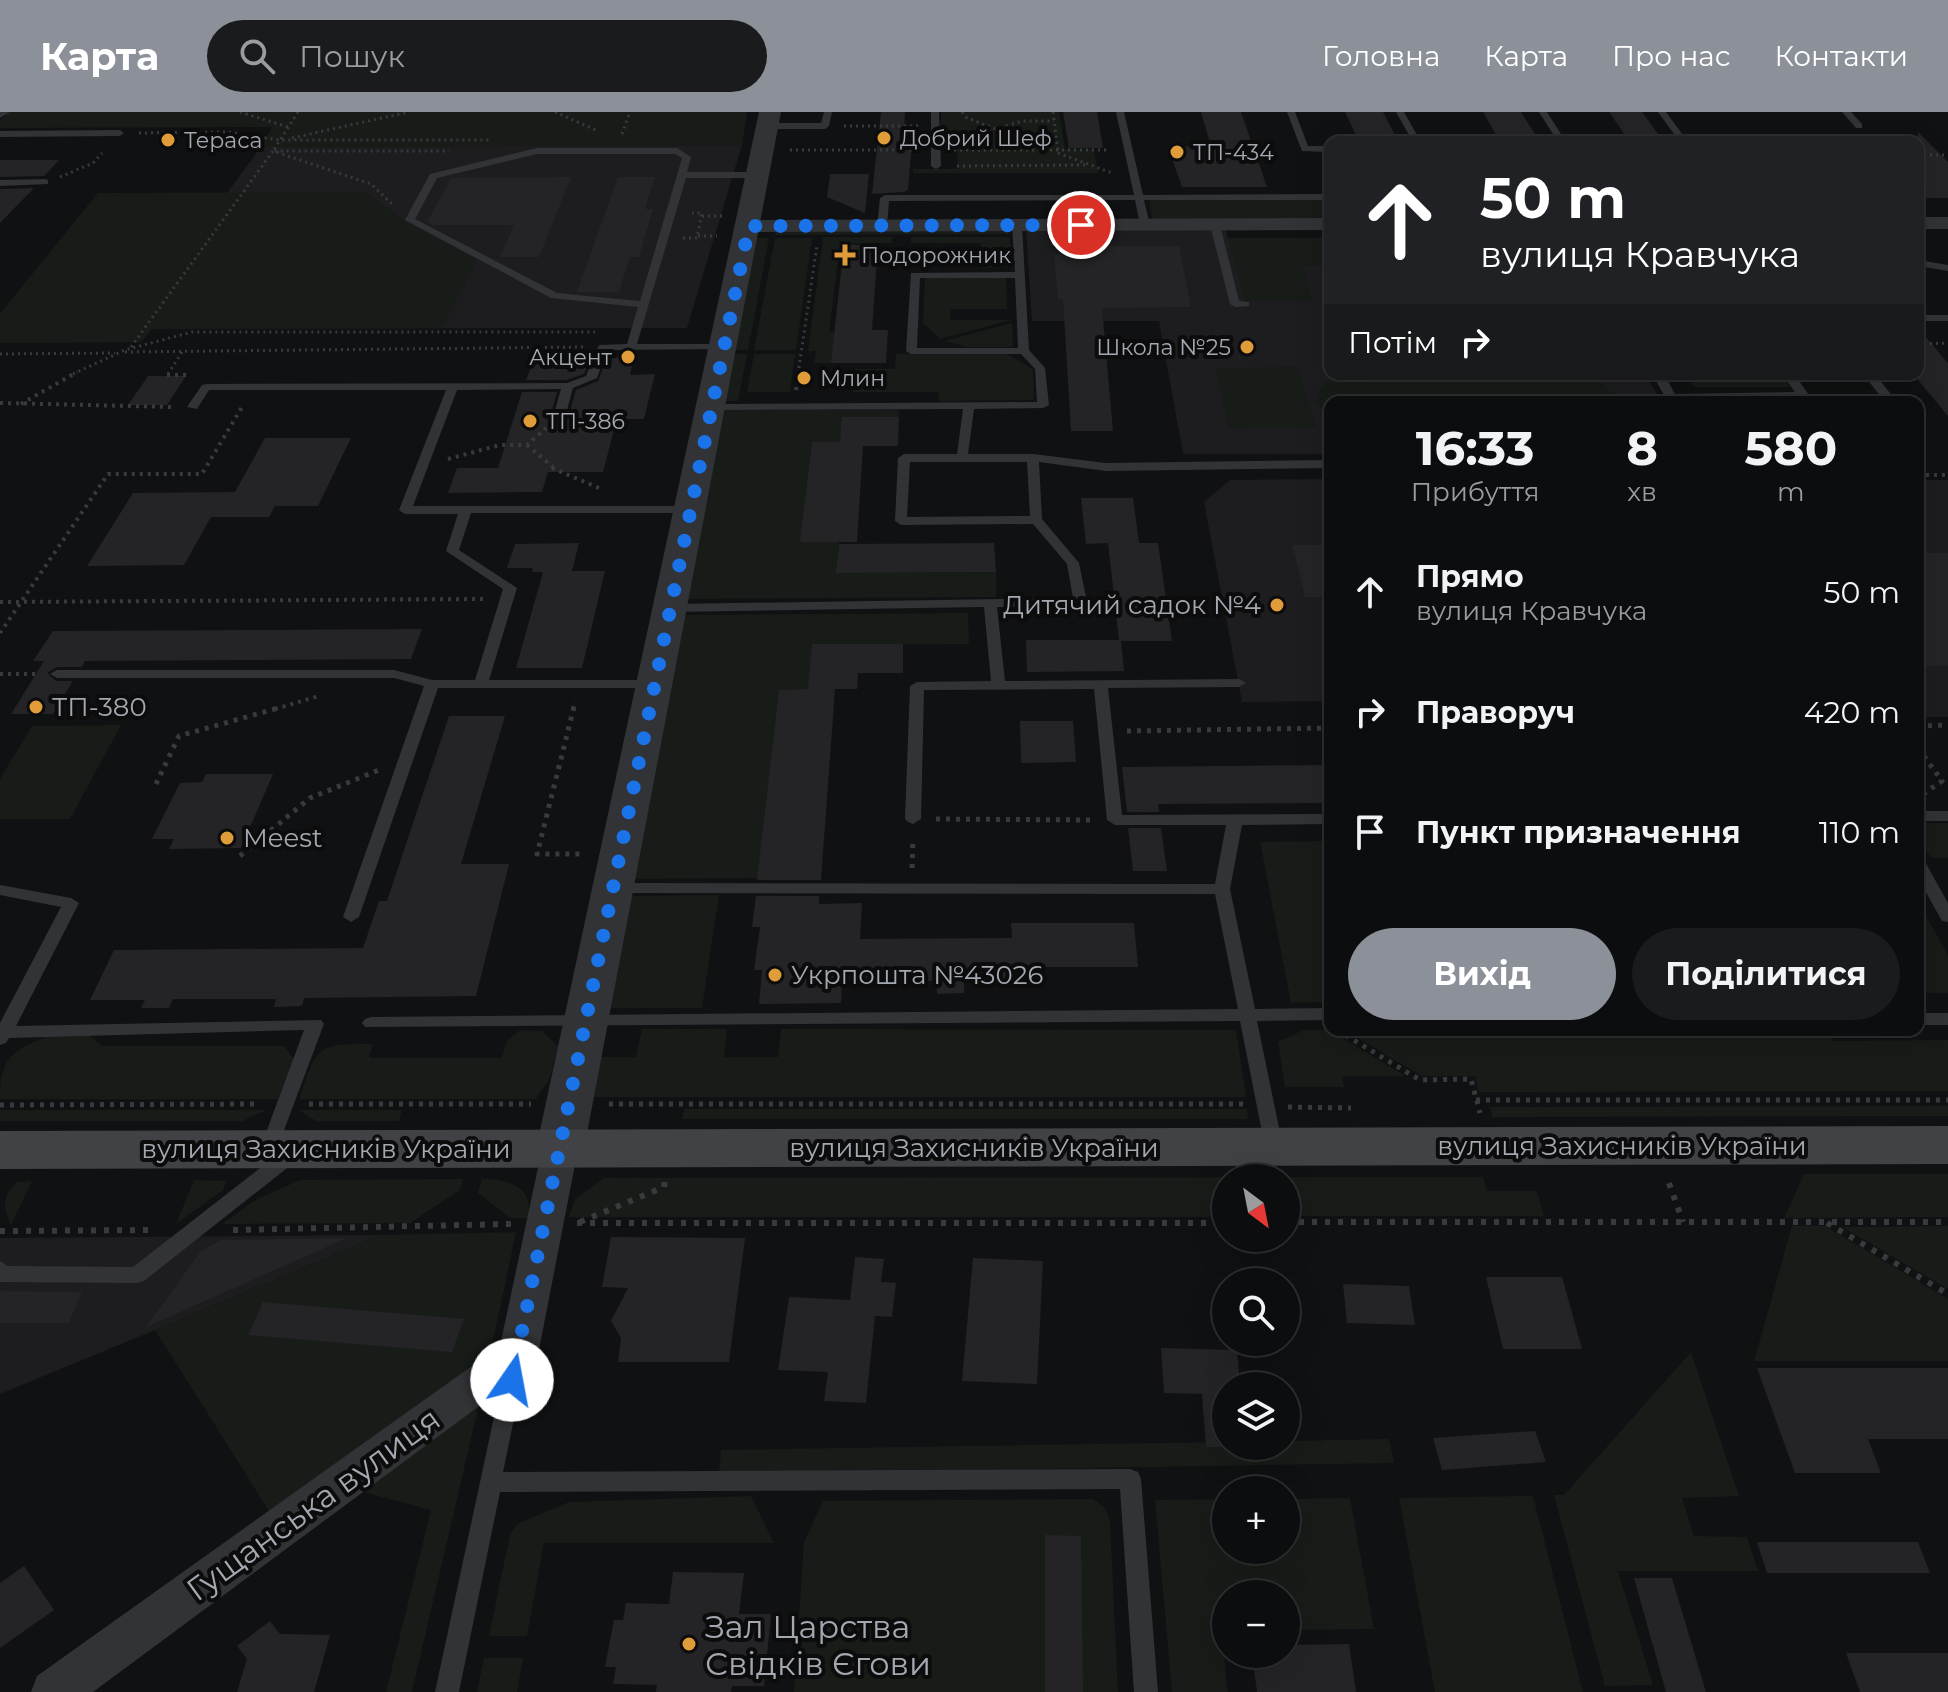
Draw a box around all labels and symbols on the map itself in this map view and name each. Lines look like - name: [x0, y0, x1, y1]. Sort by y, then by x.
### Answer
- place label: Добрий Шеф: [900, 125, 1052, 152]
- place label: Тераса: [184, 127, 262, 154]
- marker: Добрий Шеф: [875, 129, 893, 147]
- marker: Тераса: [159, 131, 177, 149]
- place label: ТП-434: [1193, 139, 1274, 166]
- marker: ТП-434: [1168, 143, 1186, 161]
- pin: [1047, 191, 1115, 259]
- place label: Подорожник: [861, 242, 1011, 269]
- marker: Подорожник: [836, 246, 854, 264]
- place label: Школа №25: [1096, 334, 1231, 361]
- marker: Школа №25: [1238, 338, 1256, 356]
- place label: Акцент: [529, 344, 613, 371]
- marker: Акцент: [619, 348, 637, 366]
- place label: Млин: [820, 365, 885, 392]
- marker: Млин: [795, 369, 813, 387]
- place label: ТП-386: [546, 408, 625, 435]
- marker: ТП-386: [521, 412, 539, 430]
- place label: Дитячий садок №4: [1003, 589, 1261, 621]
- marker: Дитячий садок №4: [1268, 596, 1286, 614]
- place label: ТП-380: [52, 691, 147, 723]
- marker: ТП-380: [27, 698, 45, 716]
- place label: Meest: [243, 822, 322, 854]
- marker: Meest: [218, 829, 236, 847]
- place label: Укрпошта №43026: [791, 959, 1043, 991]
- marker: Укрпошта №43026: [766, 966, 784, 984]
- street label: вулиця Захисників України: [1437, 1130, 1807, 1162]
- street label: вулиця Захисників України: [789, 1132, 1159, 1164]
- street label: вулиця Захисників України: [141, 1133, 511, 1165]
- north arrow: [1212, 1164, 1300, 1252]
- position arrow: [470, 1338, 554, 1422]
- street label: Гущанська вулиця: [179, 1399, 447, 1609]
- place label: Зал Царства Свідків Єгови: [705, 1607, 931, 1683]
- marker: Зал Царства Свідків Єгови: [680, 1635, 698, 1653]

